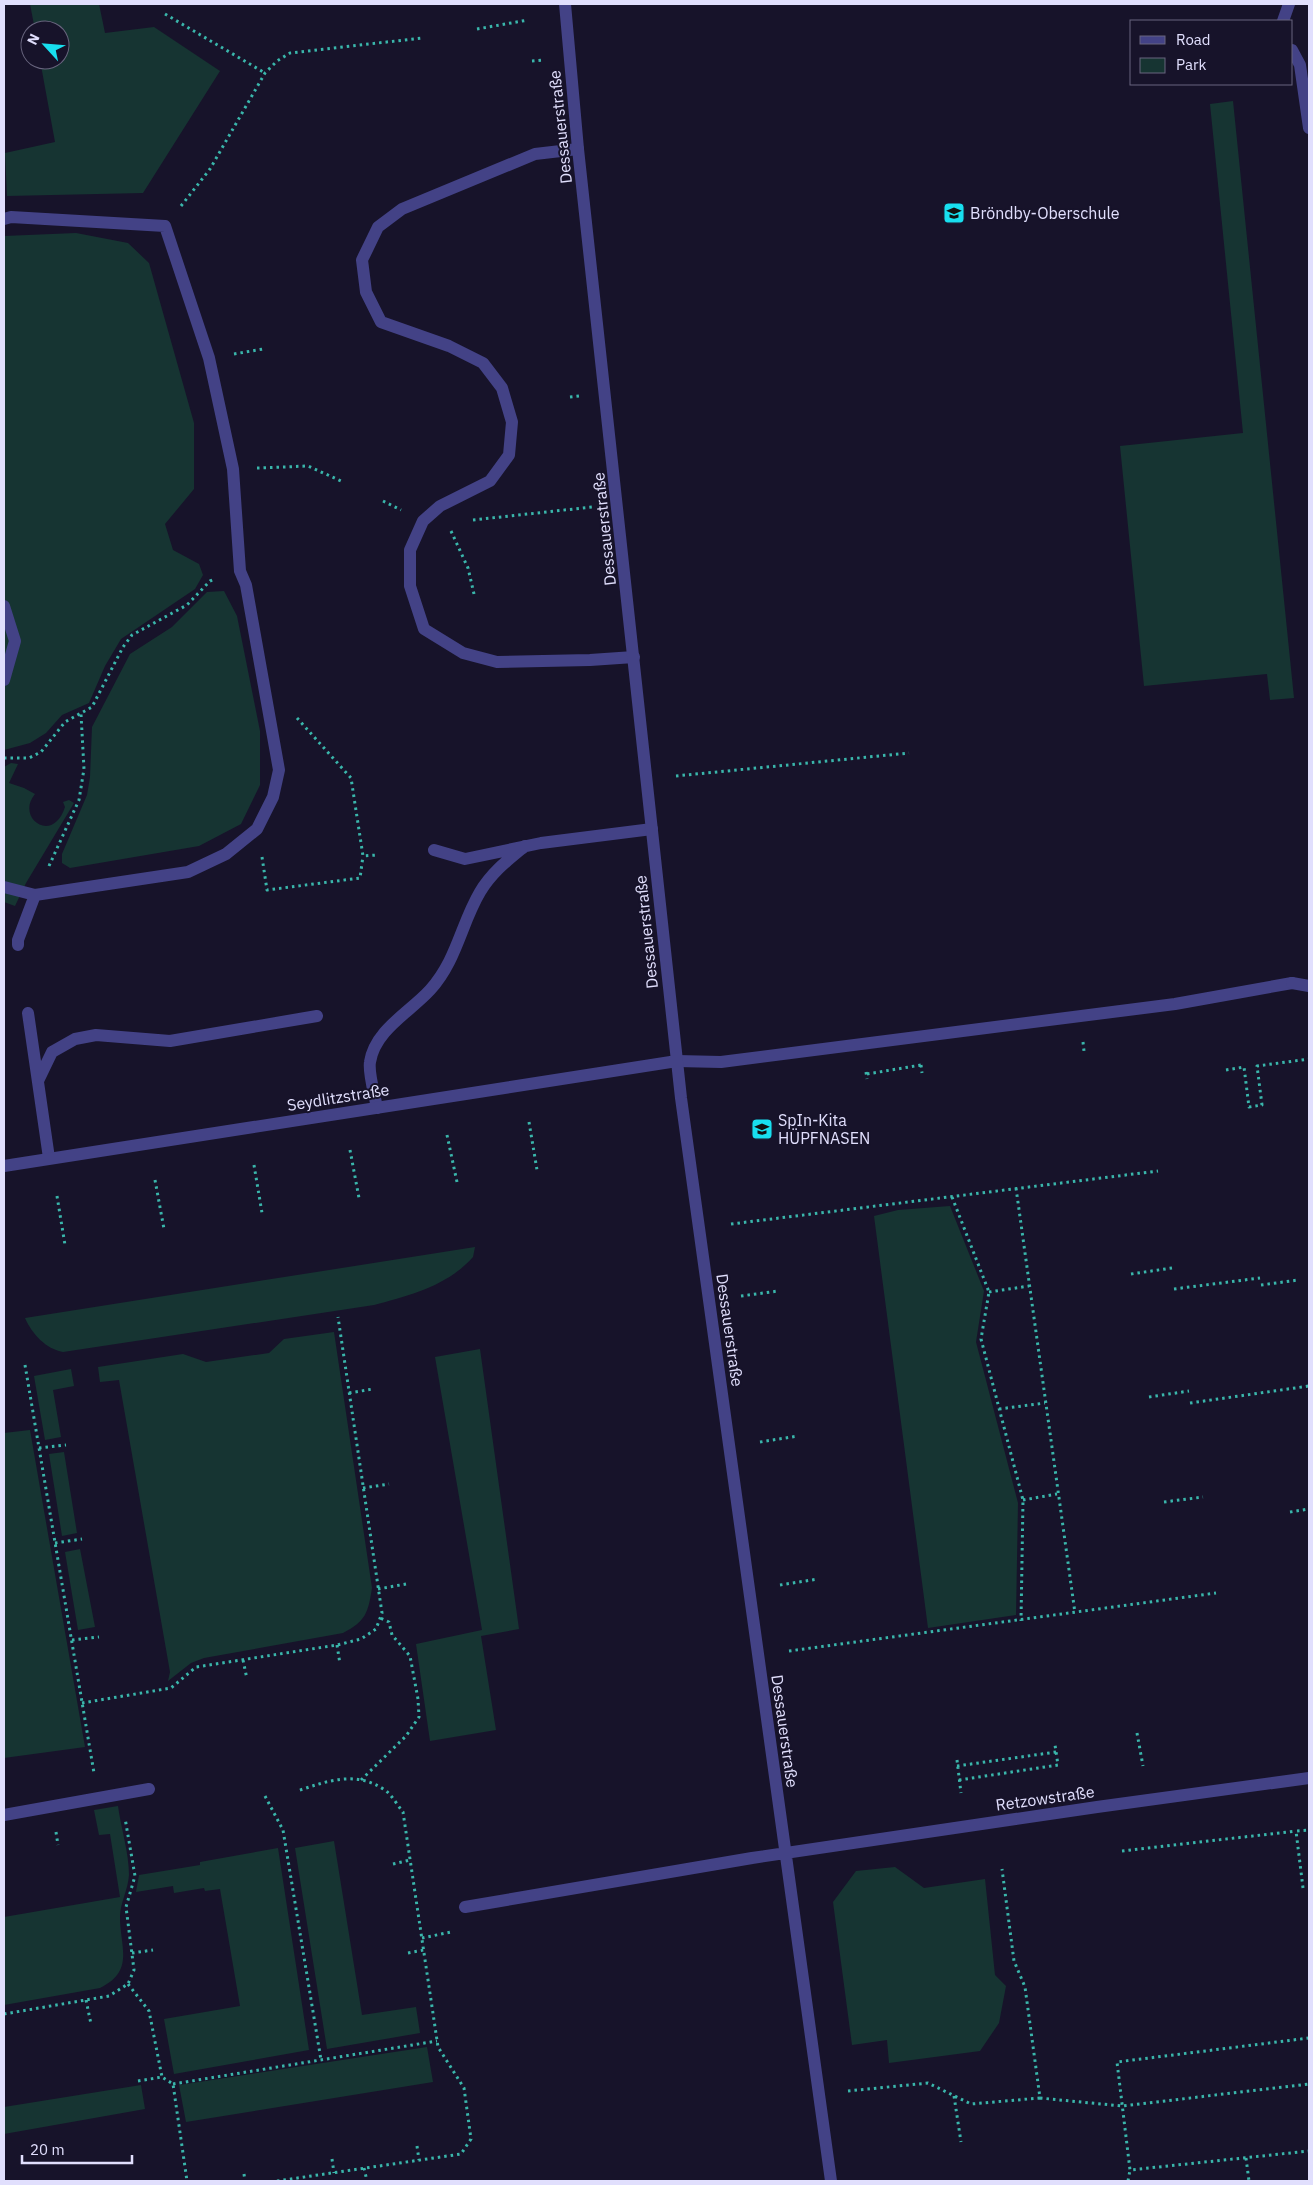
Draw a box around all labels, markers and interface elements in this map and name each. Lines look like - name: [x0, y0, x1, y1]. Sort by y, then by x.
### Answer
- north arrow: [20, 20, 70, 70]
- legend: [1130, 20, 1293, 85]
- text: Road: [1176, 30, 1211, 49]
- text: N: [23, 31, 44, 48]
- text: Park: [1176, 55, 1206, 74]
- street label: Dessauerstraße: [544, 69, 576, 185]
- school or university icon: Bröndby-Oberschule: [942, 201, 966, 225]
- place label: Bröndby-Oberschule: [970, 203, 1120, 223]
- street label: Dessauerstraße: [588, 471, 620, 587]
- street label: Dessauerstraße: [630, 874, 662, 990]
- street label: Seydlitzstraße: [285, 1079, 391, 1115]
- place label: SpIn-Kita HÜPFNASEN: [778, 1110, 870, 1148]
- school or university icon: SpIn-Kita HÜPFNASEN: [750, 1117, 774, 1141]
- street label: Dessauerstraße: [712, 1272, 748, 1388]
- street label: Dessauerstraße: [767, 1673, 803, 1789]
- street label: Retzowstraße: [994, 1781, 1096, 1815]
- scale bar: [22, 2132, 132, 2164]
- text: 20 m: [30, 2140, 65, 2159]

